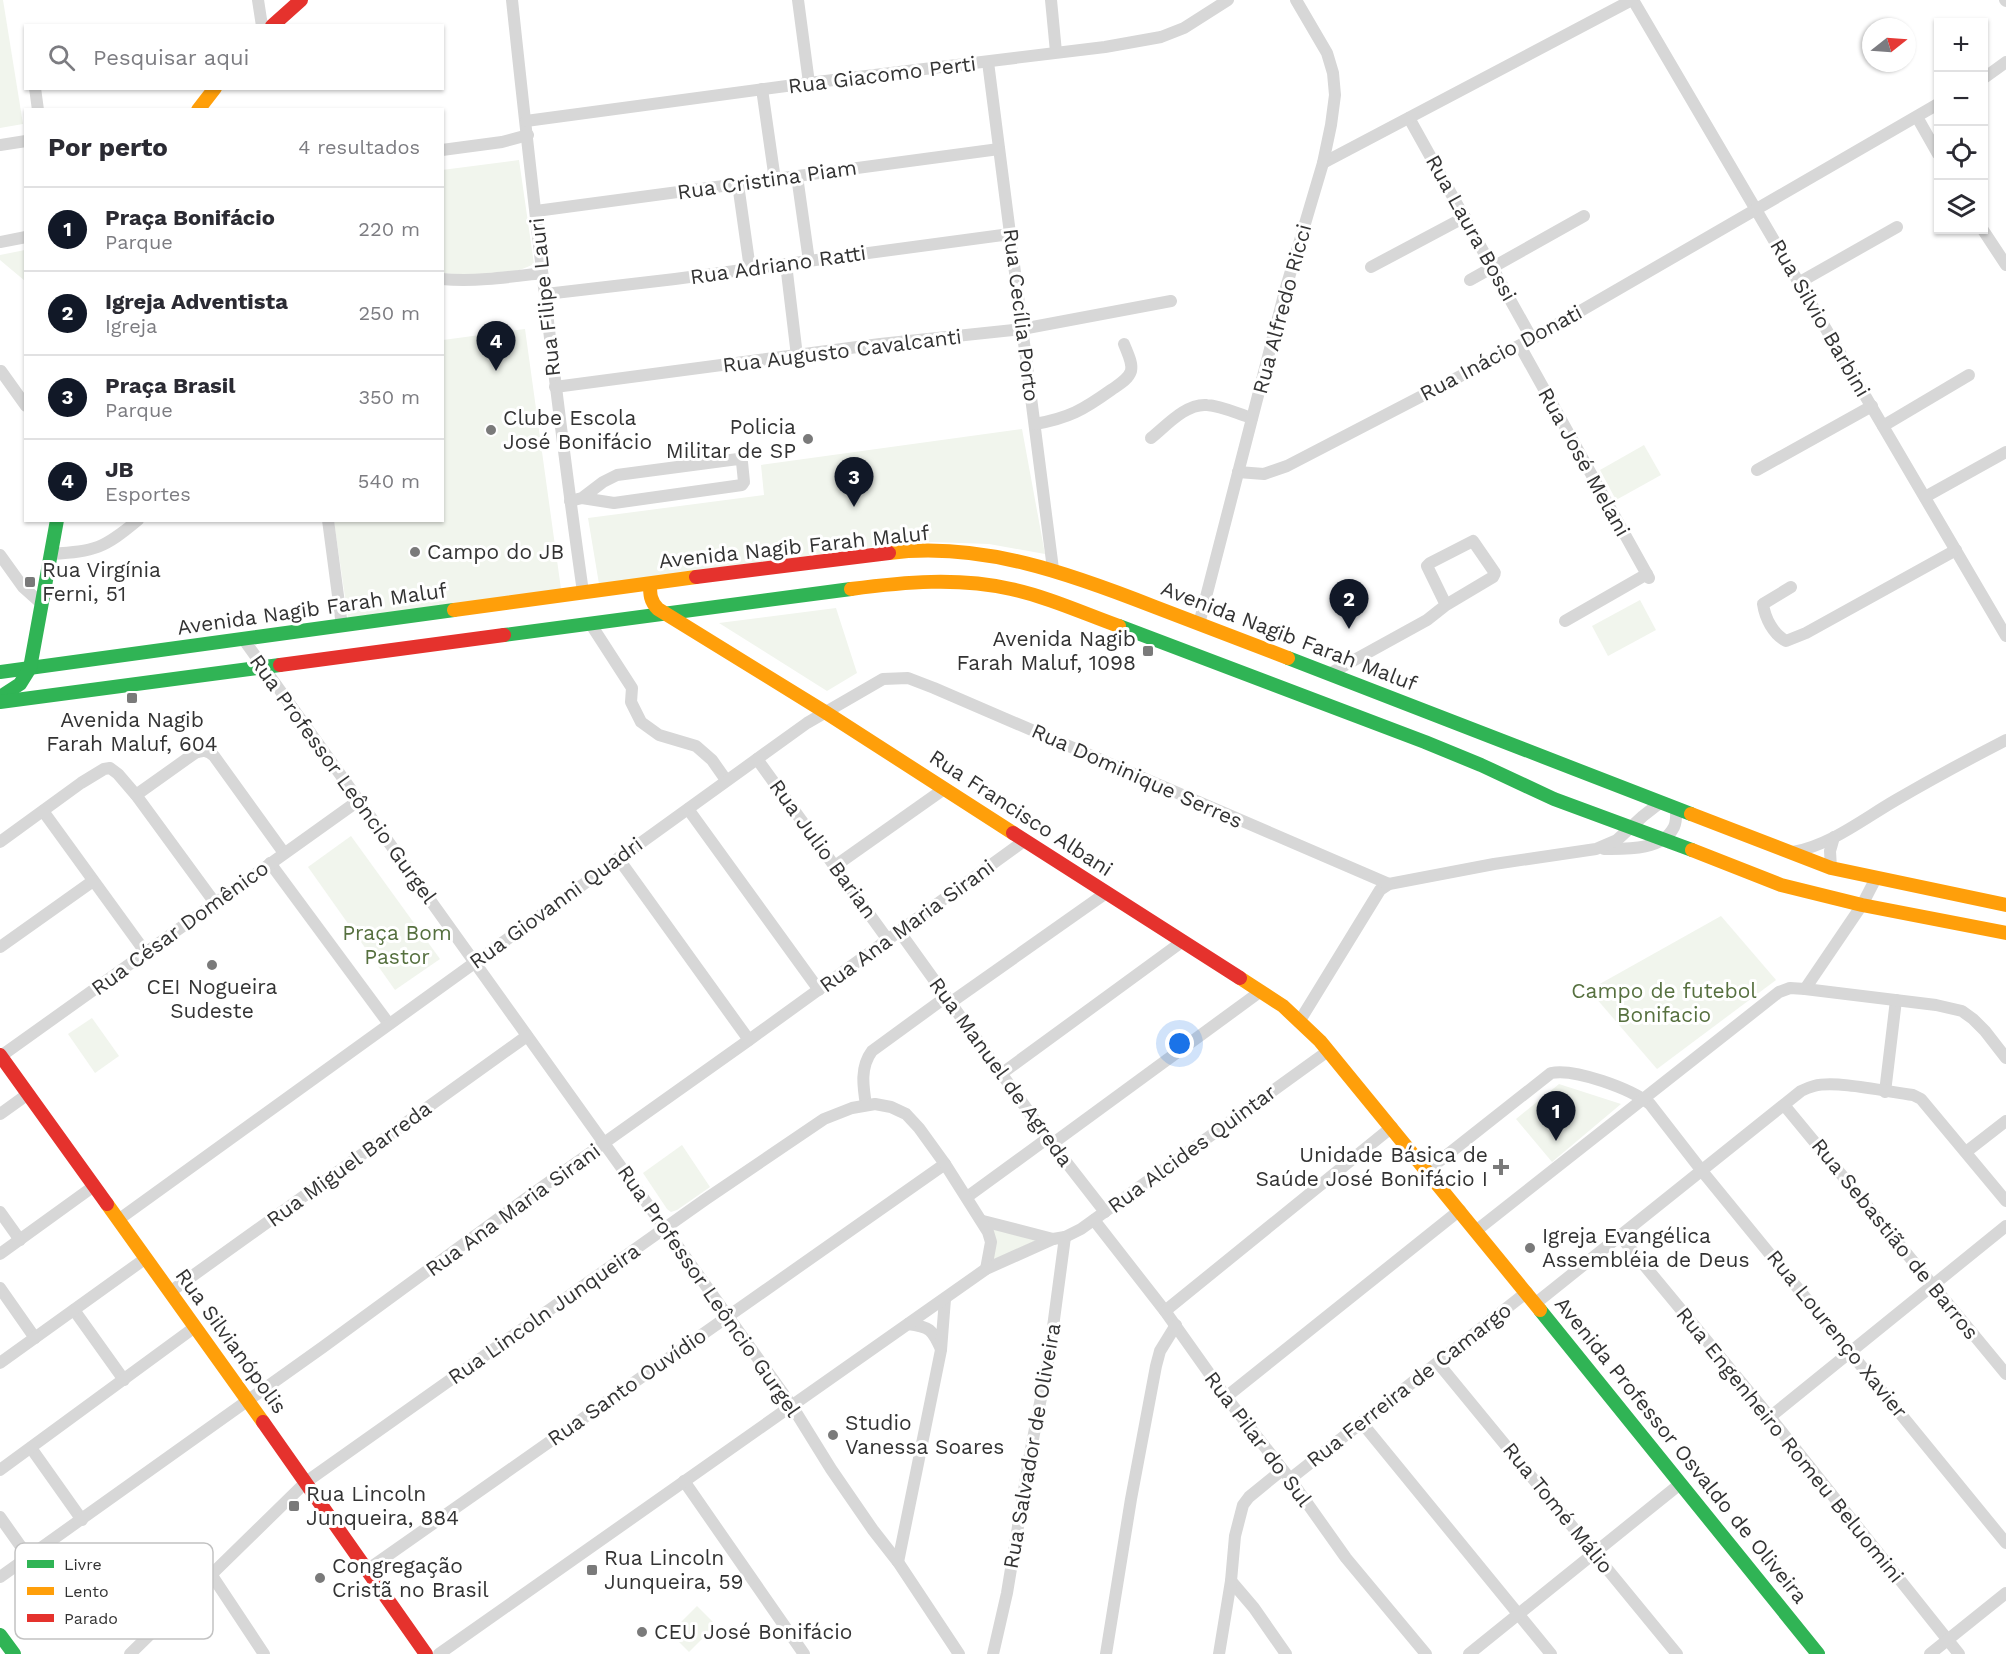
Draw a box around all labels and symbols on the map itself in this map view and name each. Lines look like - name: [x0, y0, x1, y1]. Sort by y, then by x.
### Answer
- north arrow: [1862, 18, 1916, 72]
- street label: Rua Giacomo Perti: [787, 51, 977, 98]
- street label: Rua Laura Bossi: [1421, 150, 1522, 305]
- street label: Rua Cristina Piam: [676, 155, 858, 204]
- street label: Rua Filipe Lauri: [524, 216, 565, 378]
- street label: Rua Alfredo Ricci: [1247, 221, 1316, 397]
- street label: Rua Cecília Porto: [998, 227, 1045, 403]
- street label: Rua Silvio Barbini: [1765, 234, 1876, 401]
- street label: Rua Adriano Ratti: [688, 240, 867, 289]
- street label: Rua Inácio Donati: [1415, 299, 1586, 406]
- pin: 4: [476, 322, 516, 371]
- street label: Rua Augusto Cavalcanti: [721, 323, 963, 378]
- street label: Rua José Melani: [1533, 383, 1636, 540]
- place label: Clube Escola José Bonifácio: [503, 405, 652, 454]
- place label: Policia Militar de SP: [666, 414, 796, 463]
- marker: Clube Escola José Bonifácio: [484, 423, 498, 437]
- marker: Policia Militar de SP: [801, 432, 815, 446]
- pin: 3: [834, 458, 874, 507]
- street label: Avenida Nagib Farah Maluf: [657, 520, 931, 573]
- place label: Campo do JB: [427, 539, 564, 564]
- marker: Campo do JB: [408, 545, 422, 559]
- place label: Rua Virgínia Ferni, 51: [42, 557, 161, 606]
- marker: Rua Virgínia Ferni, 51: [23, 575, 37, 589]
- street label: Avenida Nagib Farah Maluf: [1158, 575, 1421, 696]
- street label: Avenida Nagib Farah Maluf: [175, 577, 448, 640]
- pin: 2: [1330, 580, 1368, 629]
- place label: Avenida Nagib Farah Maluf, 1098: [957, 626, 1136, 675]
- marker: Avenida Nagib Farah Maluf, 1098: [1141, 644, 1155, 658]
- street label: Rua Professor Leôncio Gurgel: [245, 649, 443, 909]
- marker: Avenida Nagib Farah Maluf, 604: [125, 691, 139, 705]
- place label: Avenida Nagib Farah Maluf, 604: [46, 707, 218, 756]
- street label: Rua Dominique Serres: [1028, 718, 1247, 833]
- street label: Rua Francisco Albani: [925, 744, 1118, 881]
- street label: Rua Julio Barian: [765, 774, 882, 923]
- street label: Rua Giovanni Quadri: [464, 831, 647, 974]
- street label: Rua Ana Maria Sirani: [814, 854, 999, 997]
- street label: Rua César Domênico: [86, 855, 273, 1000]
- park label: Praça Bom Pastor: [342, 920, 452, 969]
- marker: CEI Nogueira Sudeste: [205, 958, 219, 972]
- street label: Rua Manuel de Agreda: [924, 972, 1079, 1171]
- place label: CEI Nogueira Sudeste: [146, 974, 278, 1023]
- park label: Campo de futebol Bonifacio: [1571, 978, 1757, 1027]
- your location: [1165, 1029, 1194, 1058]
- street label: Rua Alcides Quintar: [1103, 1079, 1281, 1218]
- pin: 1: [1536, 1092, 1576, 1141]
- street label: Rua Miguel Barreda: [261, 1095, 436, 1232]
- street label: Rua Sebastião de Barros: [1807, 1133, 1984, 1344]
- street label: Rua Ana Maria Sirani: [420, 1138, 605, 1281]
- place label: Unidade Básica de Saúde José Bonifácio I: [1256, 1142, 1488, 1191]
- marker: Unidade Básica de Saúde José Bonifácio I: [1492, 1158, 1510, 1176]
- street label: Rua Professor Leôncio Gurgel: [613, 1160, 807, 1422]
- place label: Igreja Evangélica Assembléia de Deus: [1542, 1223, 1750, 1272]
- street label: Rua Lincoln Junqueira: [443, 1238, 645, 1389]
- marker: Igreja Evangélica Assembléia de Deus: [1523, 1241, 1537, 1255]
- street label: Rua Lourenço Xavier: [1762, 1245, 1913, 1423]
- street label: Rua Silvianópolis: [170, 1263, 292, 1418]
- street label: Avenida Professor Osvaldo de Oliveira: [1550, 1291, 1813, 1608]
- street label: Rua Ferreira de Camargo: [1301, 1297, 1516, 1472]
- street label: Rua Engenheiro Romeu Beluomini: [1671, 1302, 1909, 1587]
- street label: Rua Salvador de Oliveira: [998, 1321, 1065, 1571]
- street label: Rua Santo Ouvídio: [542, 1322, 711, 1451]
- street label: Rua Pilar do Sul: [1199, 1366, 1318, 1512]
- place label: Studio Vanessa Soares: [845, 1410, 1004, 1459]
- marker: Studio Vanessa Soares: [826, 1428, 840, 1442]
- street label: Rua Tomé Málio: [1498, 1437, 1619, 1578]
- place label: Rua Lincoln Junqueira, 884: [306, 1481, 459, 1530]
- marker: Rua Lincoln Junqueira, 884: [287, 1499, 301, 1513]
- legend: [15, 1543, 213, 1639]
- place label: Rua Lincoln Junqueira, 59: [604, 1545, 744, 1594]
- place label: Congregação Cristã no Brasil: [332, 1553, 489, 1602]
- text: Livre: [64, 1555, 102, 1574]
- marker: Rua Lincoln Junqueira, 59: [585, 1563, 599, 1577]
- marker: Congregação Cristã no Brasil: [313, 1571, 327, 1585]
- text: Lento: [64, 1582, 109, 1601]
- text: Parado: [64, 1609, 118, 1628]
- place label: CEU José Bonifácio: [654, 1619, 852, 1644]
- marker: CEU José Bonifácio: [635, 1625, 649, 1639]

